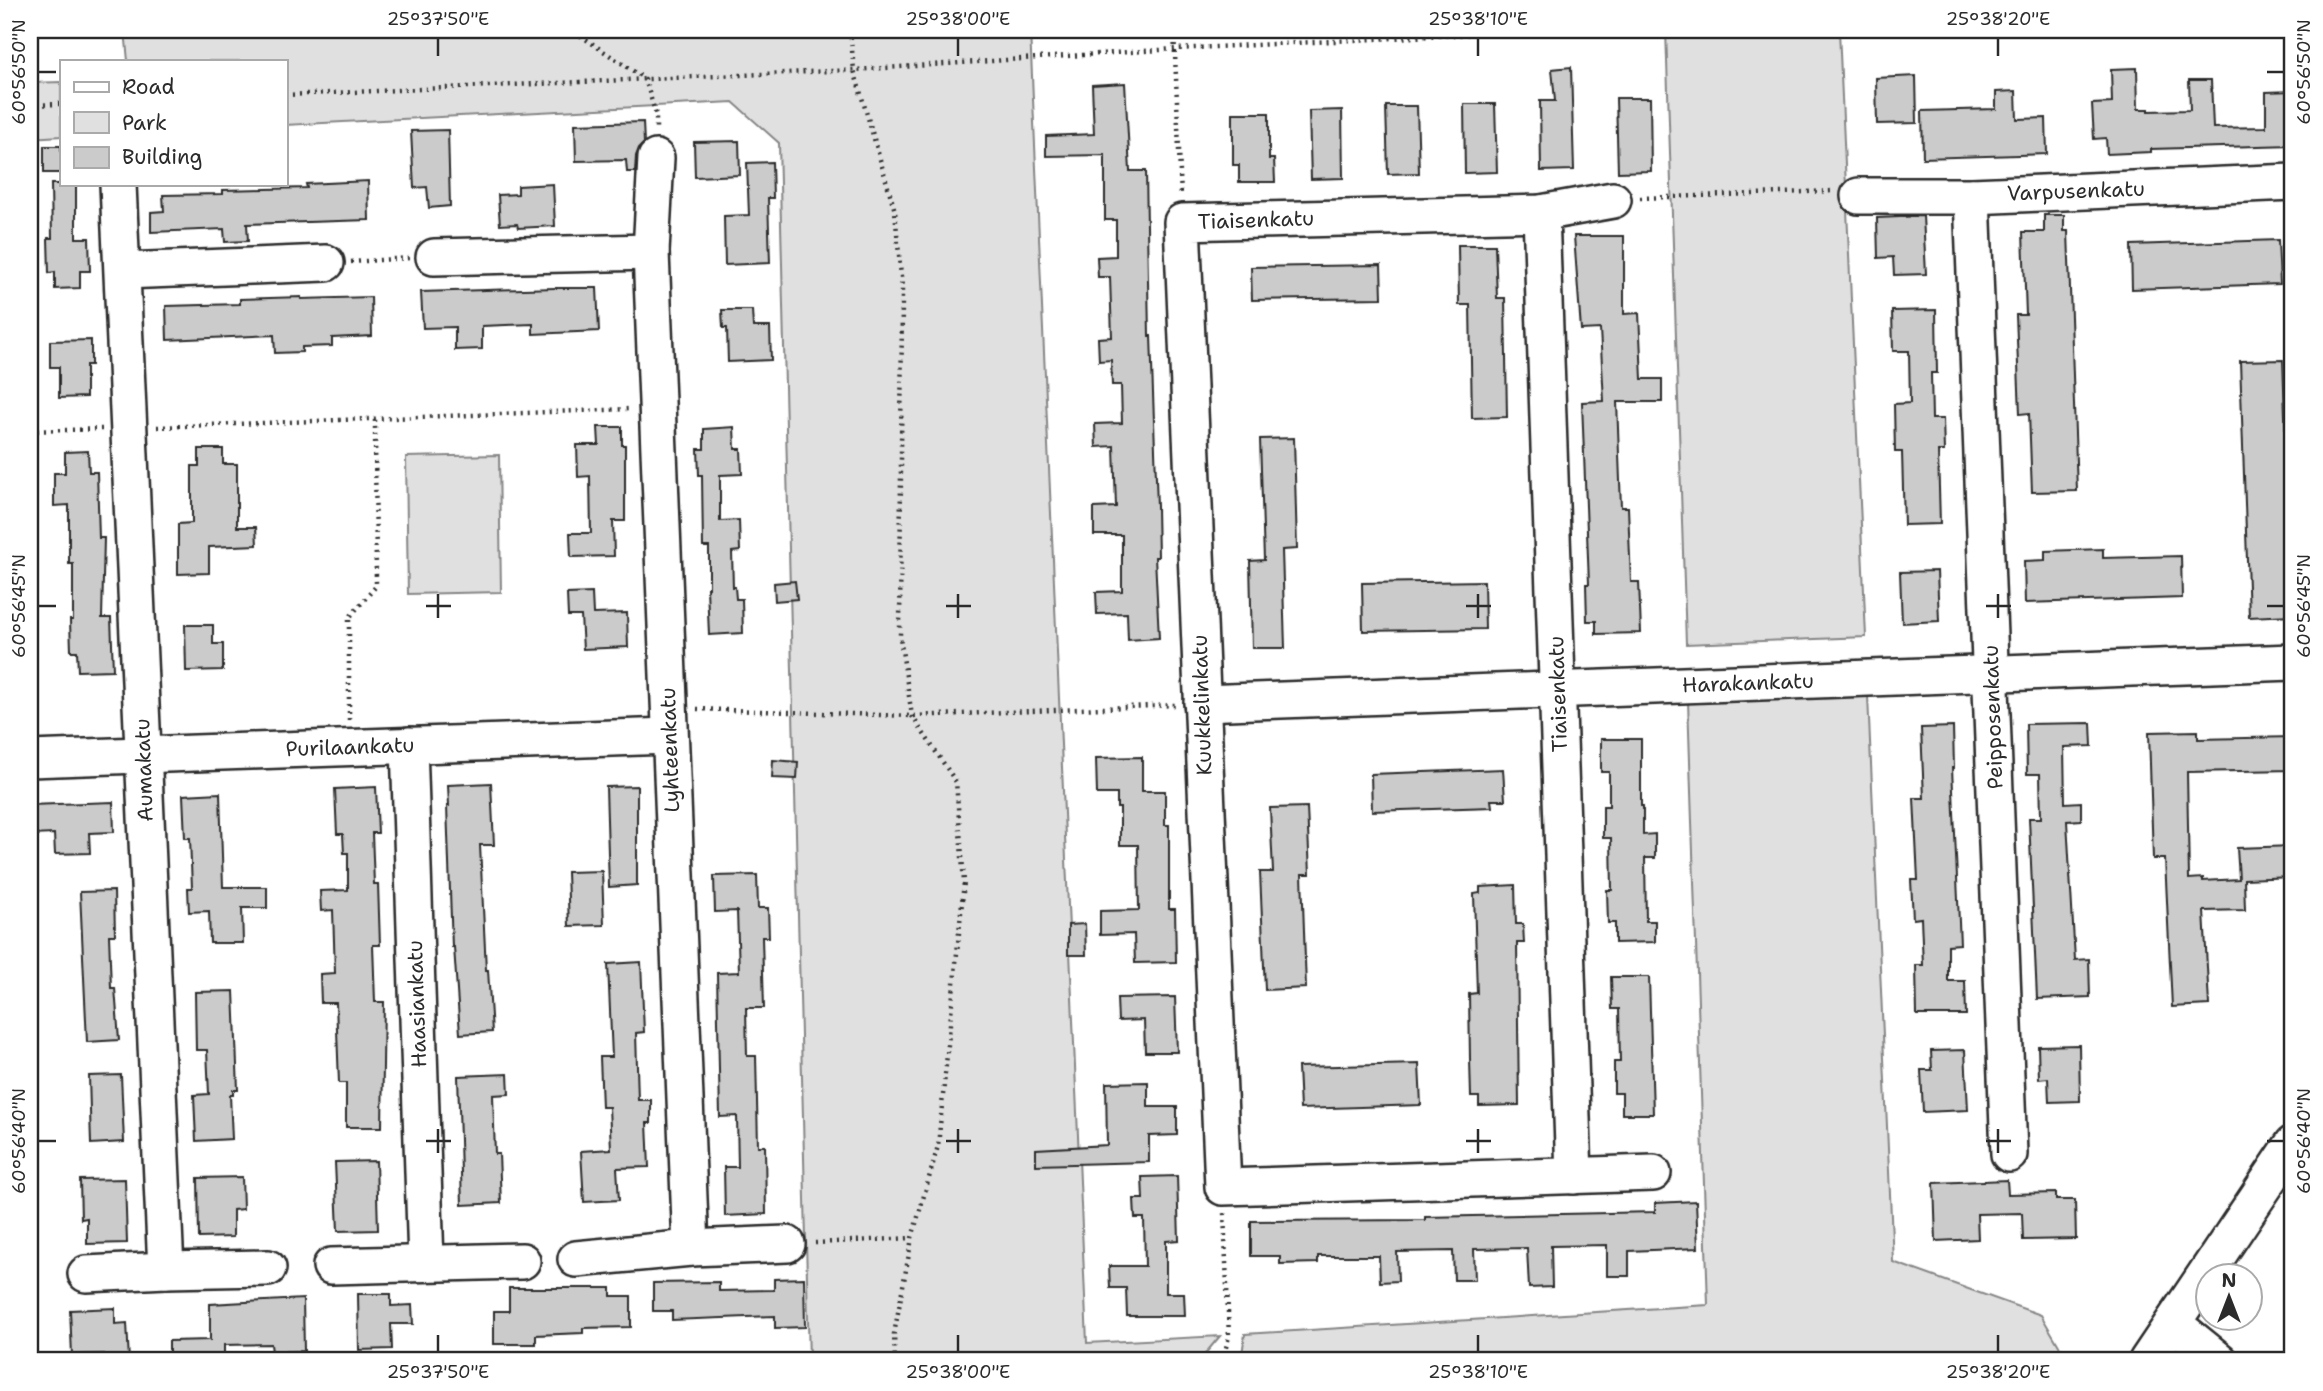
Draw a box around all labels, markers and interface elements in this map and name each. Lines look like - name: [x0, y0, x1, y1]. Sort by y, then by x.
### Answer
- text: 25°37'50"E: [387, 7, 489, 31]
- text: 25°38'00"E: [906, 7, 1010, 31]
- text: 25°38'10"E: [1428, 7, 1528, 31]
- text: 25°38'20"E: [1946, 7, 2050, 31]
- text: 60°56'50"N: [7, 19, 31, 125]
- text: 60°56'50"N: [2292, 19, 2316, 125]
- legend: [60, 60, 287, 186]
- text: Road: [122, 73, 175, 101]
- text: Park: [122, 109, 167, 137]
- text: Building: [122, 143, 202, 171]
- street label: Varpusenkatu: [2007, 175, 2145, 207]
- street label: Tiaisenkatu: [1197, 204, 1315, 236]
- text: 60°56'45"N: [7, 554, 31, 658]
- text: 60°56'45"N: [2292, 554, 2316, 658]
- street label: Kuukkelinkatu: [1186, 634, 1218, 776]
- street label: Tiaisenkatu: [1542, 635, 1574, 753]
- street label: Peipposenkatu: [1976, 644, 2010, 790]
- street label: Harakankatu: [1682, 667, 1814, 699]
- street label: Lyhteenkatu: [654, 687, 686, 813]
- street label: Aumakatu: [128, 718, 160, 822]
- street label: Purilaankatu: [285, 731, 415, 763]
- street label: Haasiankatu: [401, 940, 433, 1068]
- text: 60°56'40"N: [7, 1088, 31, 1194]
- text: 60°56'40"N: [2292, 1088, 2316, 1194]
- north arrow: [2194, 1262, 2264, 1332]
- text: N: [2221, 1268, 2237, 1293]
- text: 25°37'50"E: [387, 1360, 489, 1384]
- text: 25°38'00"E: [906, 1360, 1010, 1384]
- text: 25°38'10"E: [1428, 1360, 1528, 1384]
- text: 25°38'20"E: [1946, 1360, 2050, 1384]

